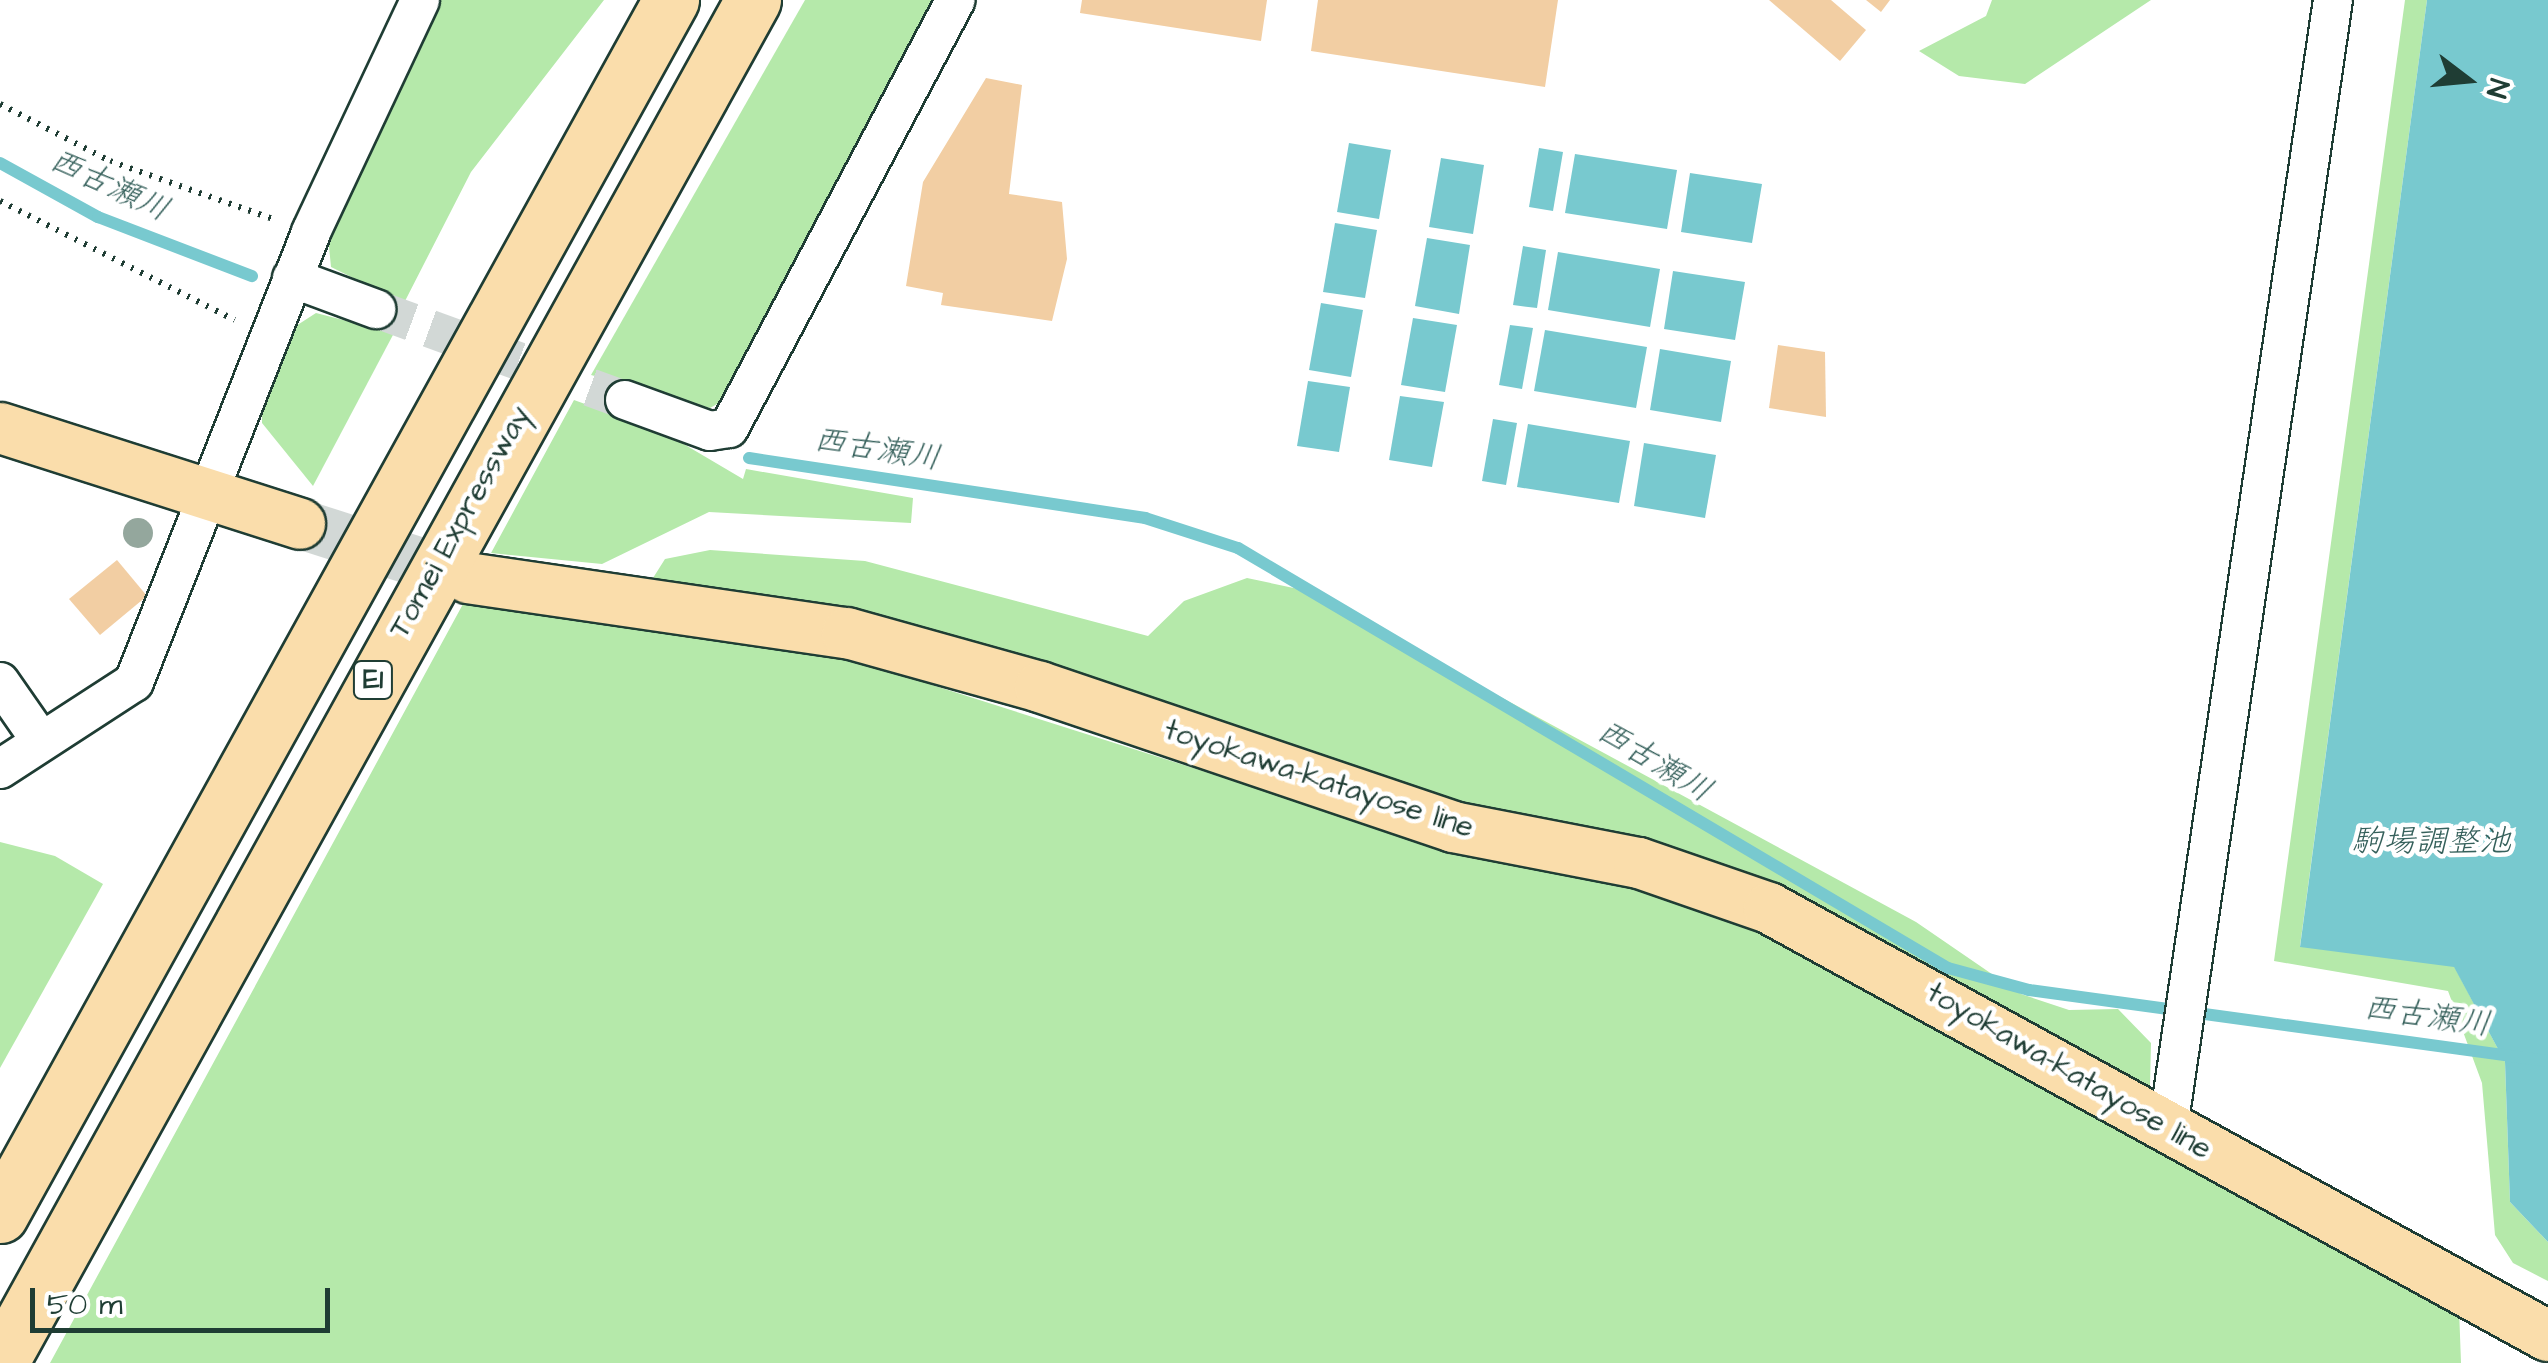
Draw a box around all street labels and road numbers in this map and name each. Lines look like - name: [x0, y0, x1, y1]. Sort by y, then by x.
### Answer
- street label: Tomei Expressway: [381, 400, 539, 644]
- road number: E1: [350, 657, 396, 703]
- street label: toyokawa-katayose line: [1160, 712, 1478, 846]
- street label: toyokawa-katayose line: [1920, 975, 2218, 1167]

